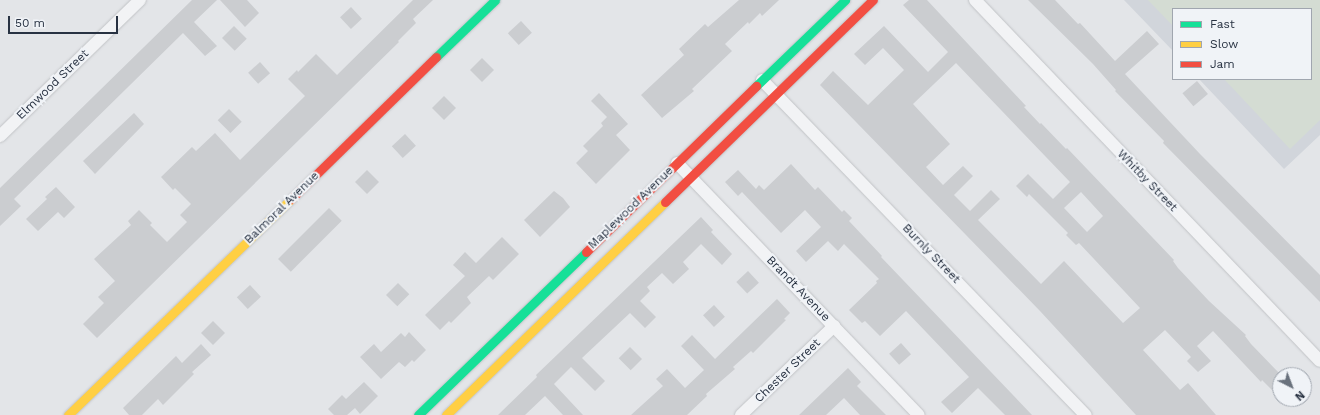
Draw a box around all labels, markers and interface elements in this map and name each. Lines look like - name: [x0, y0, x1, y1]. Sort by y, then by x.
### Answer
- scale bar: [10, 8, 120, 34]
- legend: [1172, 8, 1312, 80]
- text: 50 m: [15, 16, 45, 30]
- text: Fast: [1210, 17, 1235, 31]
- text: Slow: [1210, 37, 1238, 51]
- street label: Elmwood Street: [14, 47, 92, 123]
- text: Jam: [1210, 57, 1235, 71]
- street label: Whitby Street: [1114, 147, 1180, 215]
- street label: Maplewood Avenue: [585, 163, 677, 253]
- street label: Balmoral Avenue: [242, 169, 322, 247]
- street label: Burnly Street: [899, 221, 963, 287]
- street label: Brandt Avenue: [763, 253, 833, 325]
- street label: Chester Street: [752, 336, 824, 406]
- north arrow: [1272, 367, 1312, 407]
- text: N: [1292, 388, 1307, 403]

